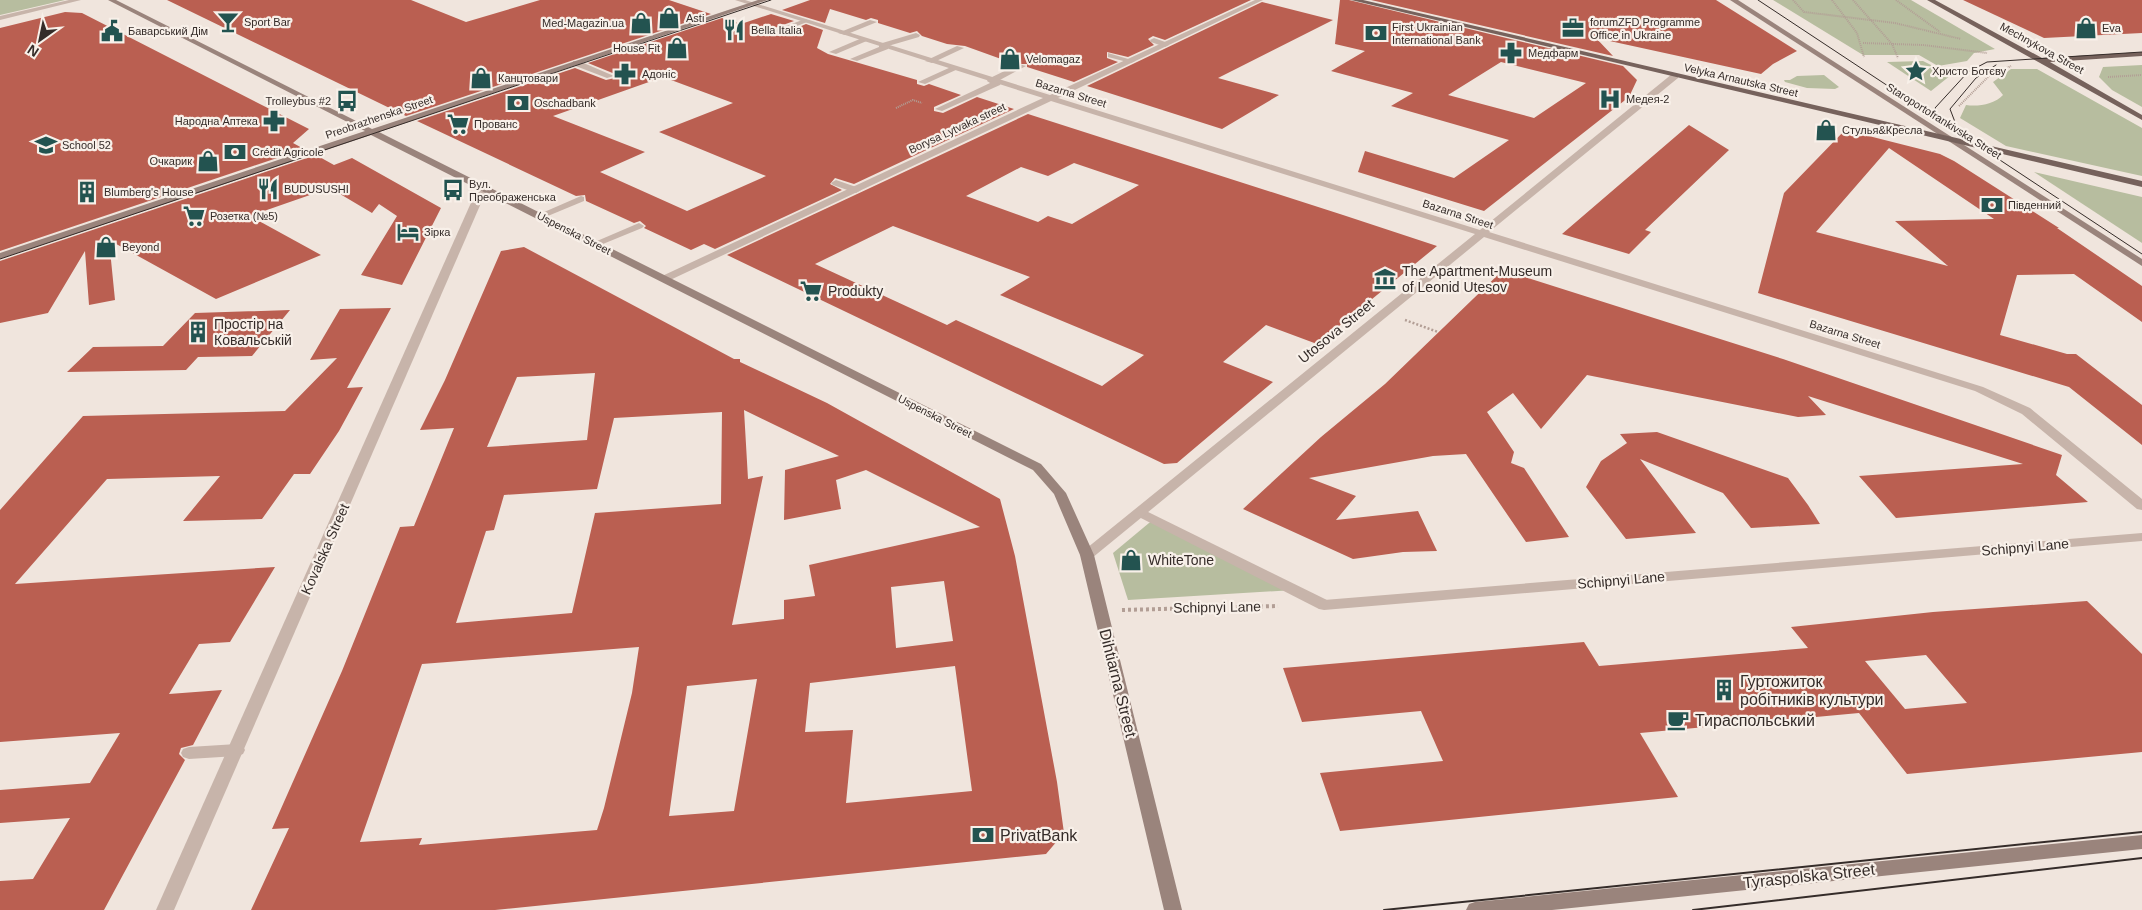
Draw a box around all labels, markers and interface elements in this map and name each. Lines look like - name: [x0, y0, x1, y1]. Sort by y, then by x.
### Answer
- shop icon: Asti: [656, 5, 682, 31]
- bar icon: Sport Bar: [215, 9, 241, 35]
- shop icon: Med-Magazin.ua: [628, 10, 654, 36]
- place label: Asti: [686, 12, 704, 24]
- north arrow: [15, 15, 65, 65]
- office icon: forumZFD Programme Office in Ukraine: [1560, 15, 1586, 41]
- shop icon: Eva: [2073, 15, 2099, 41]
- place label: Sport Bar: [244, 16, 291, 28]
- place label: forumZFD Programme Office in Ukraine: [1590, 16, 1700, 41]
- place label: Med-Magazin.ua: [542, 17, 625, 29]
- restaurant icon: Bella Italia: [721, 17, 747, 43]
- public building icon: Баварський Дім: [99, 18, 125, 44]
- bank icon: First Ukrainian International Bank: [1363, 20, 1389, 46]
- street label: Mechnykova Street: [1998, 20, 2086, 76]
- place label: First Ukrainian International Bank: [1392, 21, 1481, 46]
- place label: Eva: [2102, 22, 2122, 34]
- place label: Bella Italia: [751, 24, 803, 36]
- place label: Баварський Дім: [128, 25, 208, 37]
- shop icon: House Fit: [664, 35, 690, 61]
- pharmacy icon: Медфарм: [1498, 40, 1524, 66]
- text: N: [24, 41, 42, 60]
- place label: House Fit: [613, 42, 660, 54]
- shop icon: Velomagaz: [997, 46, 1023, 72]
- place label: Медфарм: [1528, 47, 1578, 59]
- place label: Velomagaz: [1026, 53, 1080, 65]
- place icon: Христо Ботєву: [1903, 58, 1929, 84]
- pharmacy icon: Адоніс: [612, 61, 638, 87]
- street label: Velyka Arnautska Street: [1683, 61, 1799, 99]
- shop icon: Канцтовари: [468, 65, 494, 91]
- place label: Христо Ботєву: [1932, 65, 2007, 77]
- place label: Адоніс: [642, 68, 676, 80]
- place label: Канцтовари: [498, 72, 558, 84]
- street label: Bazarna Street: [1034, 77, 1108, 109]
- street label: Staroportofrankivska Street: [1884, 81, 2004, 161]
- hospital icon: Медея-2: [1597, 86, 1623, 112]
- bus stop icon: Trolleybus #2: [334, 88, 360, 114]
- bank icon: Oschadbank: [505, 90, 531, 116]
- street label: Preobrazhenska Street: [324, 93, 434, 141]
- place label: Медея-2: [1626, 93, 1669, 105]
- place label: Trolleybus #2: [265, 95, 331, 107]
- place label: Oschadbank: [534, 97, 596, 109]
- street label: Borysa Lytvaka street: [907, 100, 1007, 156]
- pharmacy icon: Народна Аптека: [261, 108, 287, 134]
- supermarket icon: Прованс: [445, 111, 471, 137]
- place label: Народна Аптека: [175, 115, 259, 127]
- shop icon: Стулья&Кресла: [1813, 117, 1839, 143]
- place label: Прованс: [474, 118, 518, 130]
- place label: Стулья&Кресла: [1842, 124, 1923, 136]
- school or university icon: School 52: [33, 132, 59, 158]
- place label: School 52: [62, 139, 111, 151]
- bank icon: Crédit Agricole: [222, 139, 248, 165]
- place label: Crédit Agricole: [252, 146, 324, 158]
- shop icon: Очкарик: [195, 148, 221, 174]
- place label: Очкарик: [149, 155, 192, 167]
- restaurant icon: BUDUSUSHI: [255, 176, 281, 202]
- bus stop icon: Вул. Преображенська: [440, 177, 466, 203]
- place label: Вул. Преображенська: [469, 178, 557, 203]
- building icon: Blumberg's House: [74, 179, 100, 205]
- place label: BUDUSUSHI: [284, 183, 349, 195]
- place label: Blumberg's House: [104, 186, 194, 198]
- bank icon: Південний: [1979, 192, 2005, 218]
- street label: Bazarna Street: [1421, 197, 1495, 231]
- place label: Південний: [2008, 199, 2061, 211]
- supermarket icon: Розетка (№5): [181, 203, 207, 229]
- street label: Uspenska Street: [535, 209, 613, 257]
- place label: Розетка (№5): [210, 210, 278, 222]
- hotel icon: Зірка: [395, 219, 421, 245]
- place label: Зірка: [424, 226, 451, 238]
- shop icon: Beyond: [93, 234, 119, 260]
- place label: Beyond: [122, 241, 159, 253]
- place label: The Apartment-Museum of Leonid Utesov: [1402, 263, 1552, 295]
- museum icon: The Apartment-Museum of Leonid Utesov: [1372, 266, 1398, 292]
- supermarket icon: Produkty: [798, 278, 824, 304]
- place label: Produkty: [828, 283, 883, 299]
- street label: Utosova Street: [1295, 296, 1377, 366]
- place label: Простір на Ковальській: [214, 316, 292, 348]
- street label: Bazarna Street: [1808, 318, 1882, 350]
- building icon: Простір на Ковальській: [185, 319, 211, 345]
- street label: Uspenska Street: [896, 392, 974, 440]
- street label: Kovalska Street: [298, 501, 352, 597]
- street label: Schipnyi Lane: [1980, 535, 2070, 559]
- shop icon: WhiteTone: [1118, 547, 1144, 573]
- place label: WhiteTone: [1148, 552, 1214, 568]
- street label: Schipnyi Lane: [1576, 568, 1666, 592]
- street label: Schipnyi Lane: [1173, 598, 1261, 616]
- street label: Dihtiarna Street: [1096, 627, 1140, 740]
- place label: Гуртожиток робітників культури: [1740, 673, 1884, 708]
- building icon: Гуртожиток робітників культури: [1711, 677, 1737, 703]
- cafe icon: Тираспольський: [1665, 707, 1691, 733]
- place label: Тираспольський: [1695, 712, 1815, 729]
- bank icon: PrivatBank: [970, 822, 996, 848]
- place label: PrivatBank: [1000, 827, 1078, 844]
- street label: Tyraspolska Street: [1742, 861, 1876, 891]

